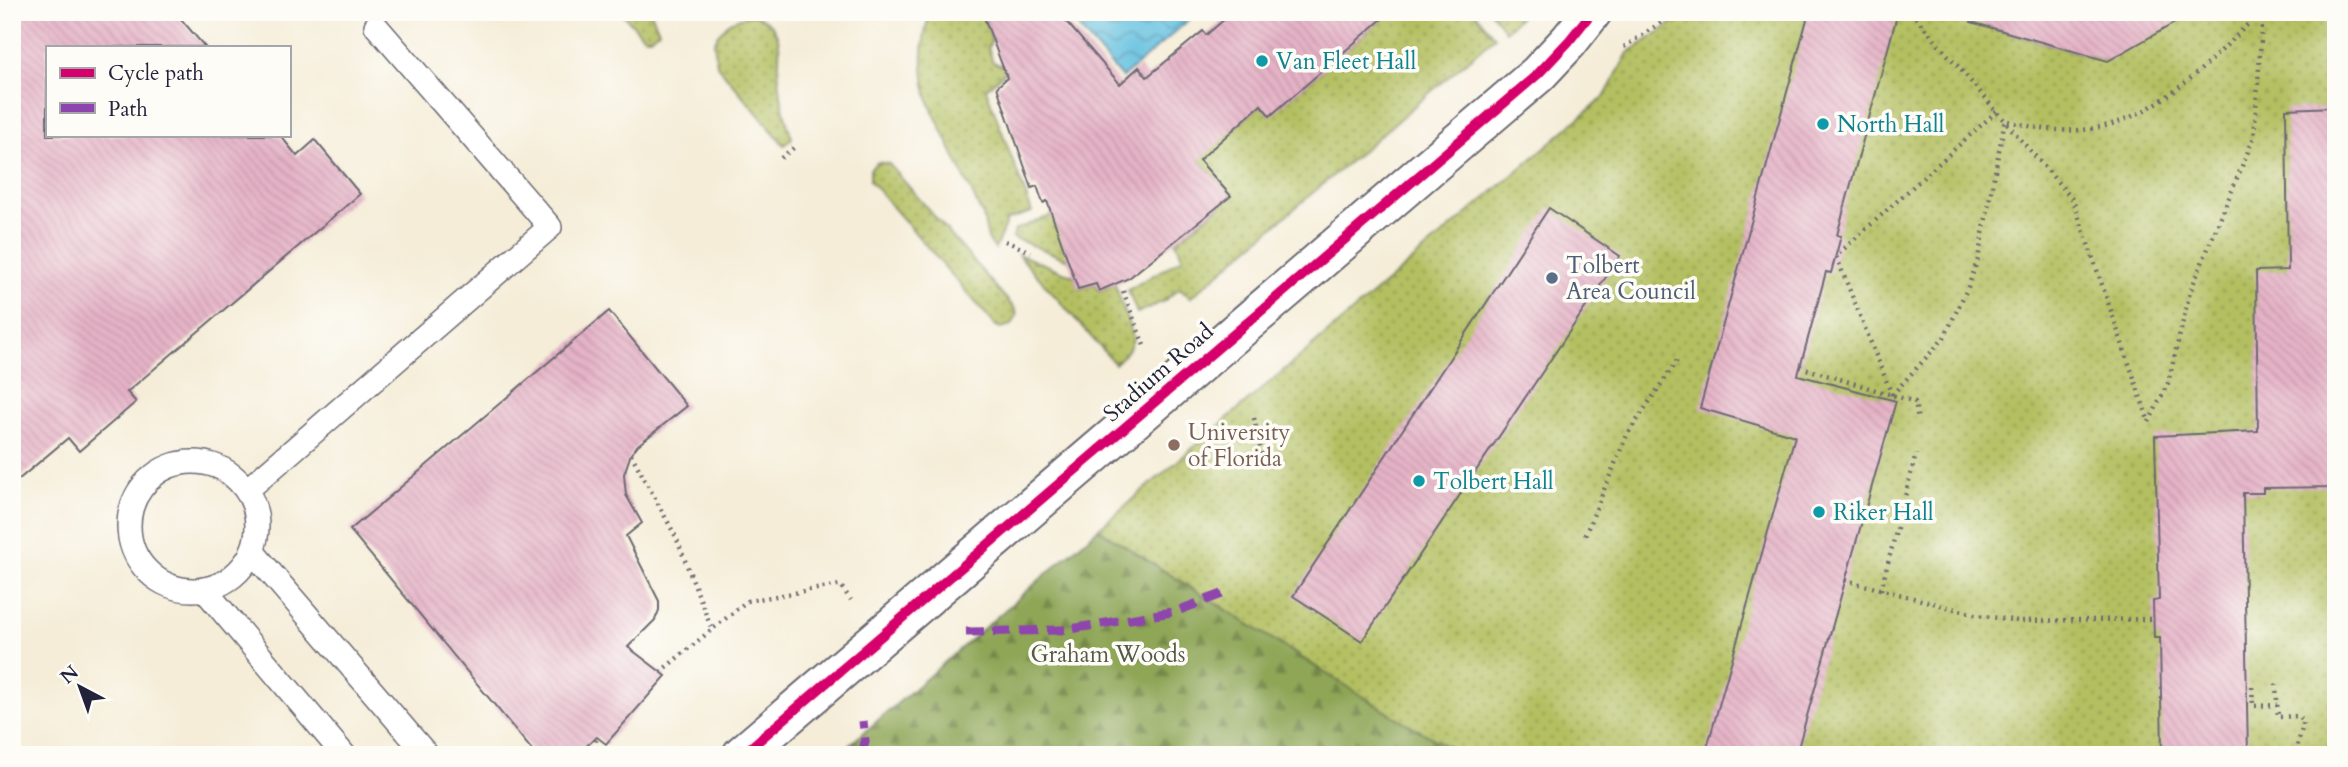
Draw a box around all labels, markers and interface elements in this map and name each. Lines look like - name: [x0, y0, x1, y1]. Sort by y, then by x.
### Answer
- legend: [46, 46, 290, 136]
- place label: Van Fleet Hall: [1276, 46, 1416, 77]
- marker: Van Fleet Hall: [1254, 53, 1270, 69]
- text: Cycle path: [108, 59, 204, 88]
- text: Path: [108, 95, 148, 124]
- place label: North Hall: [1837, 109, 1945, 140]
- marker: North Hall: [1815, 116, 1831, 132]
- place label: Tolbert Area Council: [1566, 250, 1696, 307]
- marker: Tolbert Area Council: [1544, 270, 1560, 286]
- street label: Stadium Road: [1097, 315, 1220, 429]
- place label: University of Florida: [1188, 417, 1290, 474]
- marker: University of Florida: [1166, 437, 1182, 453]
- place label: Tolbert Hall: [1433, 466, 1554, 497]
- marker: Tolbert Hall: [1411, 473, 1427, 489]
- place label: Riker Hall: [1833, 497, 1934, 528]
- marker: Riker Hall: [1811, 504, 1827, 520]
- park label: Graham Woods: [1031, 639, 1185, 670]
- north arrow: [46, 652, 116, 722]
- text: N: [55, 659, 85, 690]

